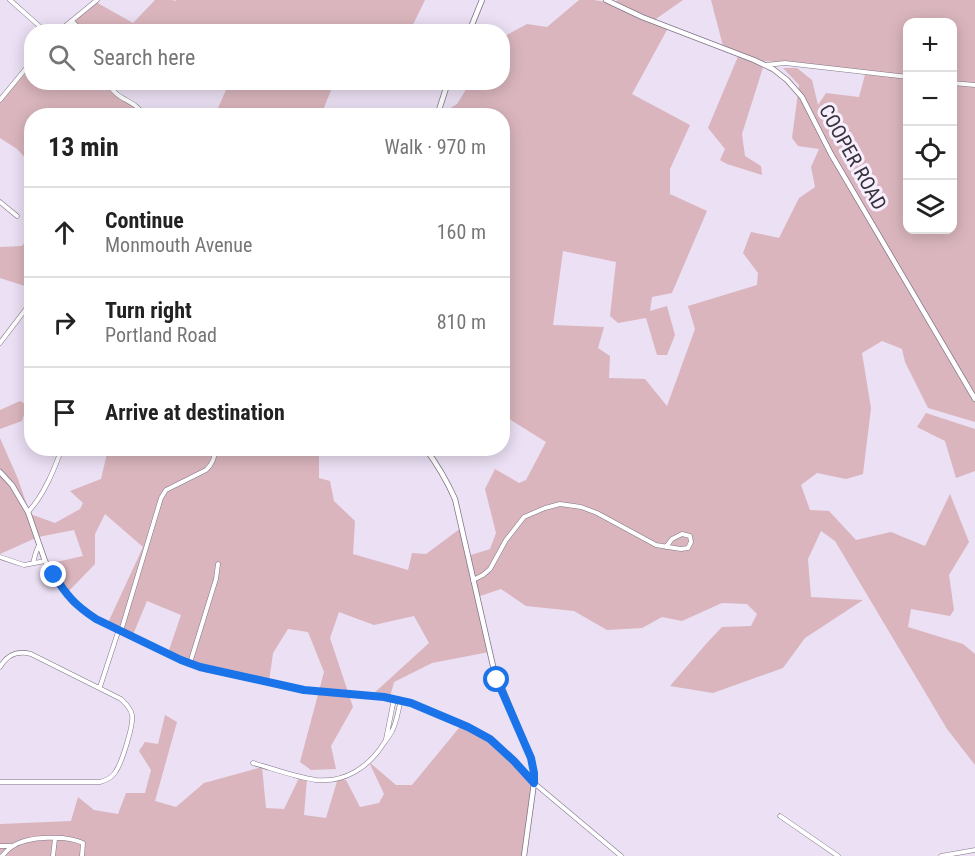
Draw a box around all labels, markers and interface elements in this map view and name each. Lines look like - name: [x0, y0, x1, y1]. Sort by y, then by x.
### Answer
- map controls: [903, 18, 957, 234]
- button: +: [903, 18, 957, 72]
- search box: [24, 24, 510, 90]
- icon: search: [45, 41, 78, 74]
- text: Search here: [93, 45, 195, 70]
- button: −: [903, 72, 957, 126]
- street label: COOPER ROAD: [814, 100, 892, 214]
- button: locate: [903, 126, 957, 180]
- text: 13 min: [48, 132, 119, 162]
- text: Walk · 970 m: [385, 135, 486, 159]
- button: layers: [903, 180, 957, 234]
- text: Continue: [105, 208, 184, 233]
- icon: ahead: [48, 216, 81, 249]
- text: 160 m: [437, 220, 486, 244]
- text: Monmouth Avenue: [105, 233, 252, 257]
- text: Turn right: [105, 298, 192, 323]
- icon: right: [48, 306, 81, 339]
- text: 810 m: [437, 310, 486, 334]
- text: Portland Road: [105, 323, 217, 347]
- icon: arrive: [48, 396, 81, 429]
- text: Arrive at destination: [105, 400, 285, 425]
- route end: [40, 561, 66, 587]
- route start: [483, 666, 509, 692]

